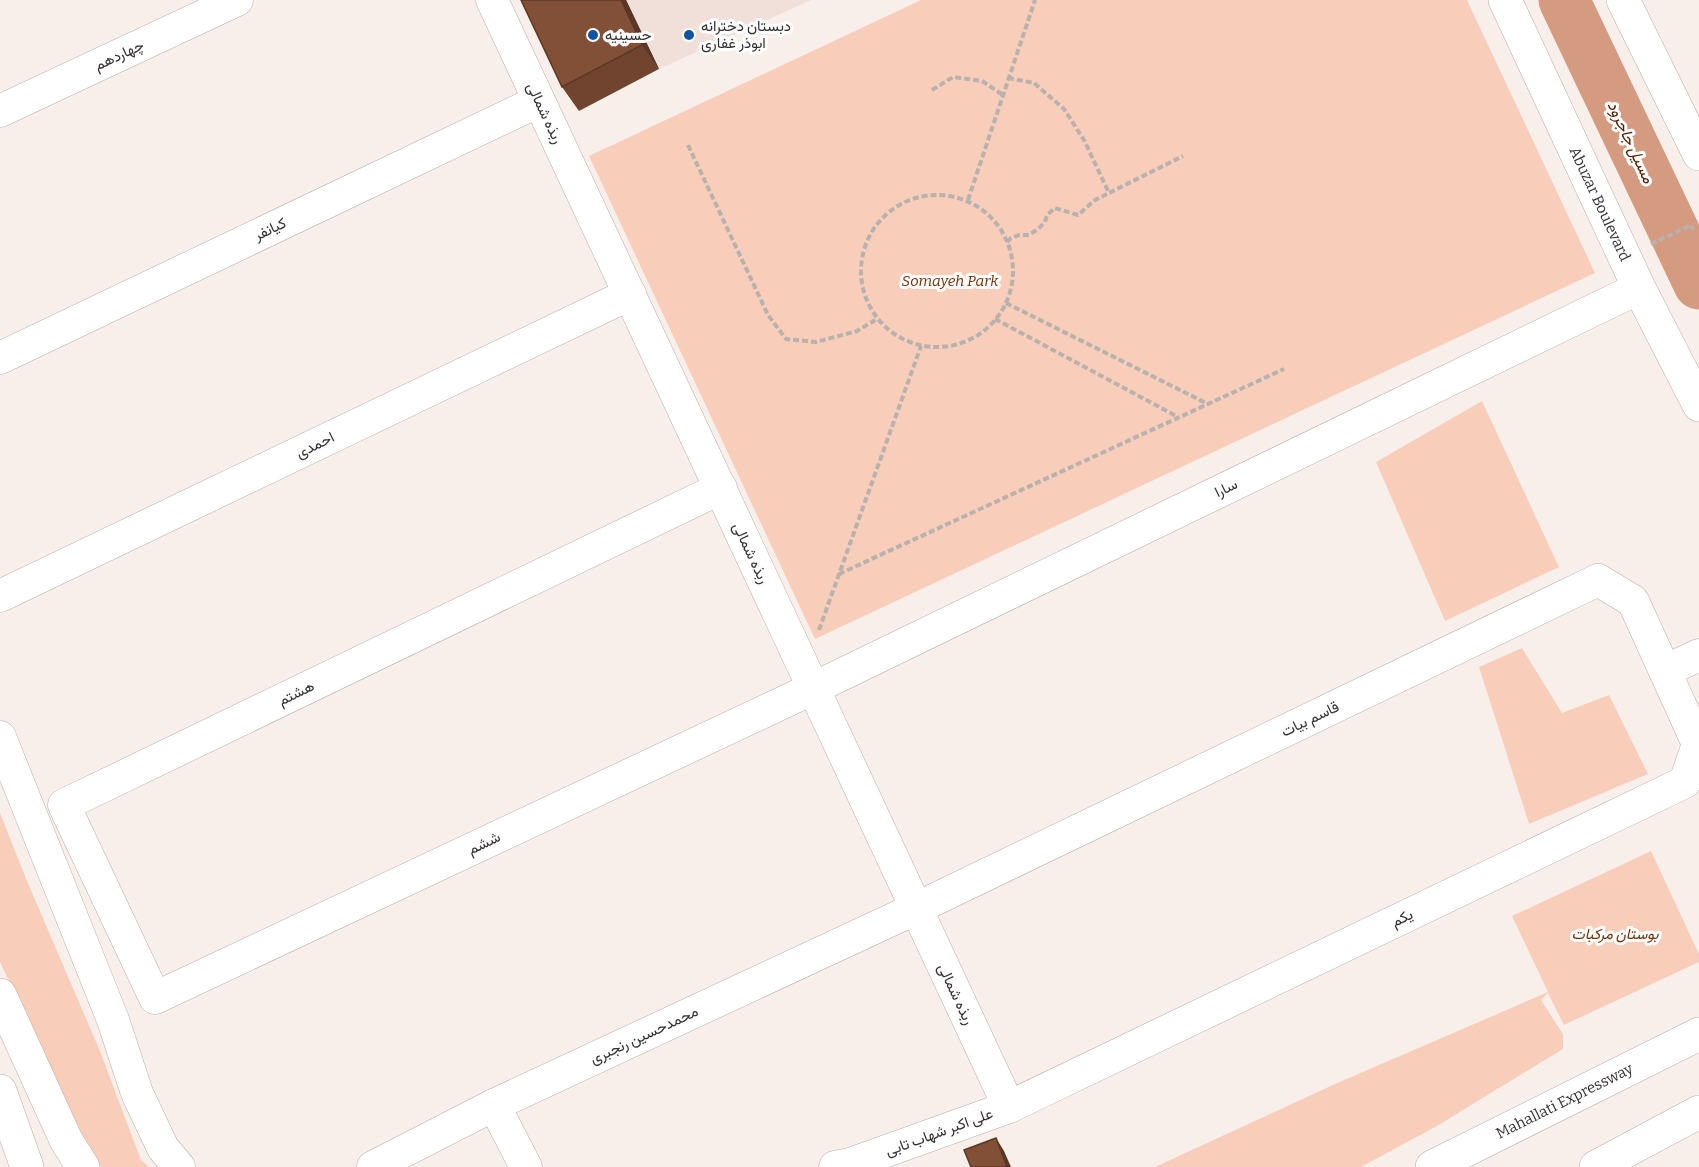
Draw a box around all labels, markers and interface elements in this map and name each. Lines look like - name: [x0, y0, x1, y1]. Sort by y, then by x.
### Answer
- place label: دبستان دخترانه ابوذر غفاری: [701, 17, 791, 53]
- place label: حسینیه: [605, 26, 651, 44]
- marker: حسینیه: [586, 28, 600, 42]
- marker: دبستان دخترانه ابوذر غفاری: [682, 28, 696, 42]
- street label: چهاردهم: [91, 36, 147, 75]
- street label: ربذه شمالی: [522, 79, 567, 147]
- water label: مسیل جاجرود: [1603, 98, 1659, 187]
- street label: Abuzar Boulevard: [1566, 144, 1634, 264]
- street label: کیانفر: [250, 214, 289, 245]
- park label: Somayeh Park: [902, 272, 999, 290]
- street label: احمدی: [293, 428, 338, 463]
- street label: سارا: [1212, 475, 1241, 501]
- street label: ربذه شمالی: [728, 519, 773, 587]
- street label: هشتم: [275, 677, 317, 710]
- street label: قاسم بیات: [1278, 697, 1342, 742]
- street label: ششم: [465, 828, 504, 859]
- street label: یکم: [1388, 905, 1416, 932]
- park label: بوستان مرکبات: [1572, 925, 1659, 943]
- street label: ربذه شمالی: [933, 960, 978, 1028]
- street label: محمدحسین رنجبری: [587, 1002, 701, 1069]
- street label: Mahallati Expressway: [1493, 1059, 1636, 1143]
- street label: علی اکبر شهاب تابی: [883, 1104, 996, 1161]

